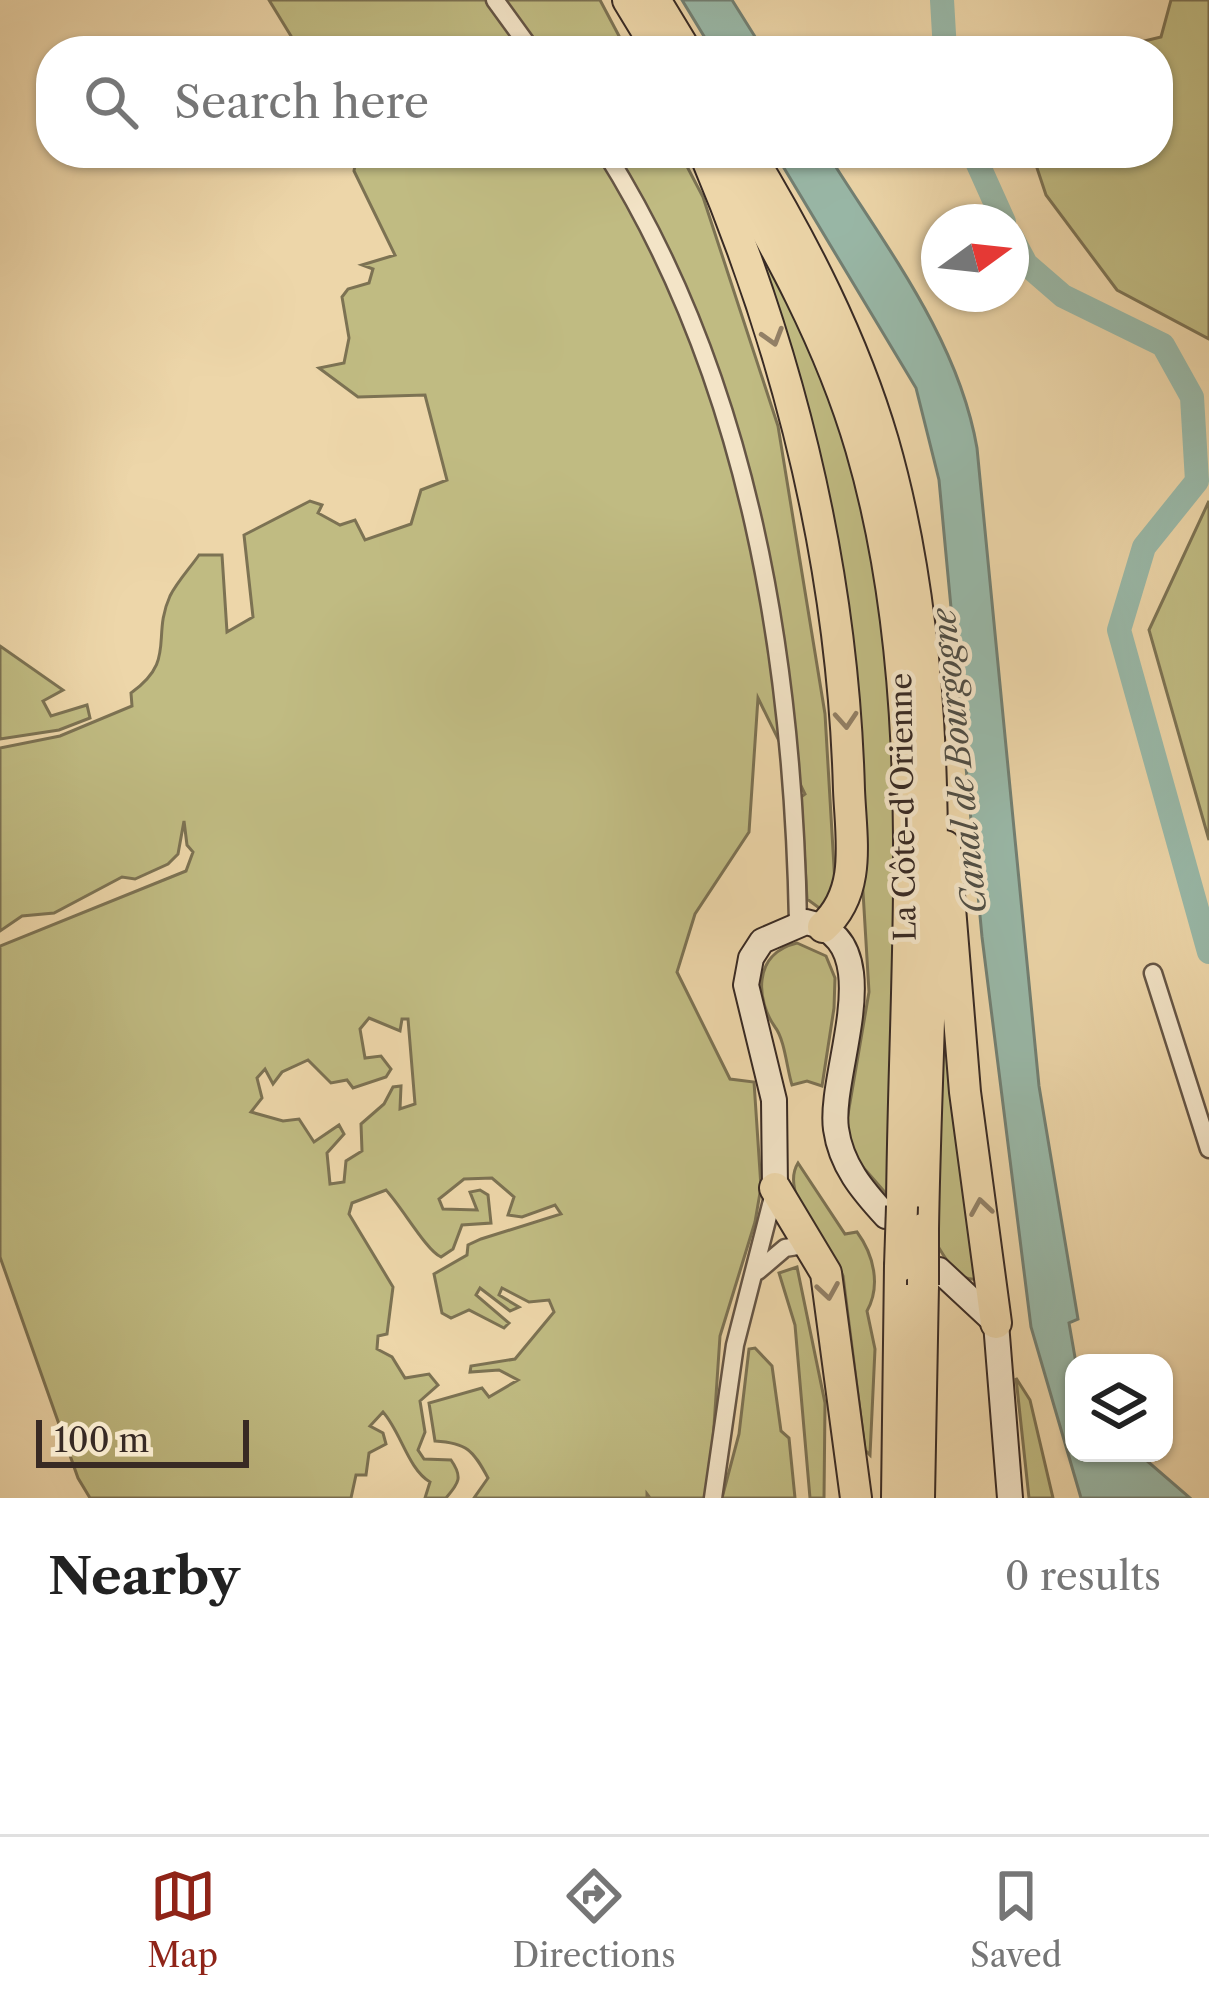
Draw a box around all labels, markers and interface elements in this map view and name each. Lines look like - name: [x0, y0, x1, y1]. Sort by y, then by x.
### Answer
- search box: [36, 36, 1173, 168]
- icon: search: [78, 69, 144, 135]
- text: Search here: [174, 74, 429, 130]
- north arrow: [921, 204, 1029, 312]
- one-way arrow: [758, 326, 783, 347]
- water label: Canal de Bourgogne: [922, 605, 995, 916]
- street label: La Côte-d'Orienne: [882, 673, 924, 941]
- one-way arrow: [832, 711, 858, 730]
- one-way arrow: [970, 1197, 995, 1217]
- one-way arrow: [815, 1281, 840, 1301]
- map controls: [1065, 1354, 1173, 1462]
- button: layers: [1065, 1354, 1173, 1462]
- scale bar: [36, 1414, 249, 1467]
- text: 100 m: [54, 1420, 149, 1461]
- text: Nearby: [48, 1545, 240, 1607]
- text: 0 results: [1005, 1552, 1161, 1600]
- tab: Map: [147, 1863, 218, 1976]
- tab: Directions: [513, 1863, 676, 1976]
- tab: Saved: [970, 1863, 1062, 1976]

